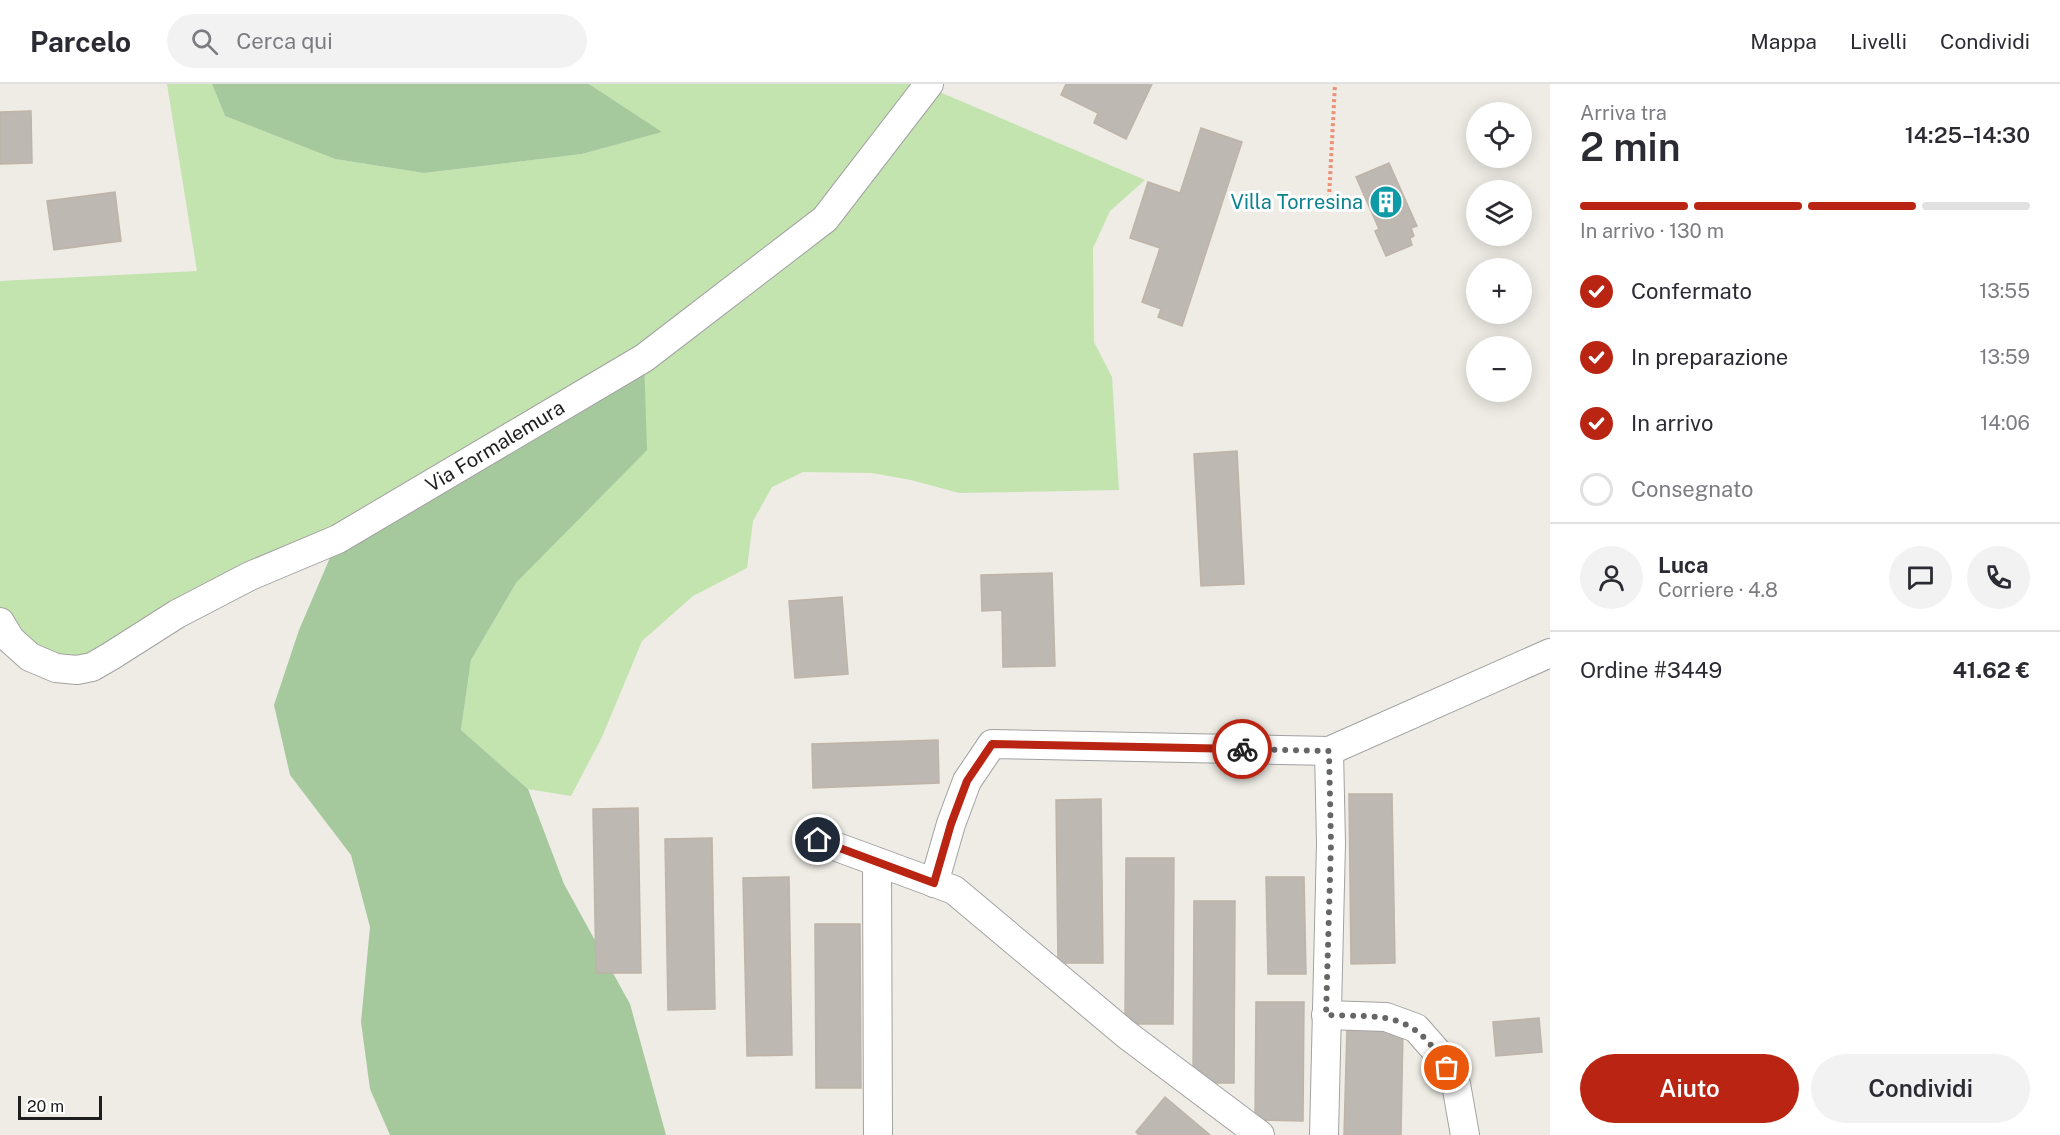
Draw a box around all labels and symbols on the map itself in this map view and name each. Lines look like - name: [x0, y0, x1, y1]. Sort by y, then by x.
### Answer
- building icon: Villa Torresina: [1368, 184, 1404, 220]
- place label: Villa Torresina: [1231, 190, 1363, 214]
- street label: Via Formalemura: [421, 395, 569, 497]
- courier: [1212, 719, 1272, 779]
- pin: [792, 814, 843, 865]
- pin: [1421, 1042, 1472, 1093]
- scale bar: [18, 1093, 102, 1120]

